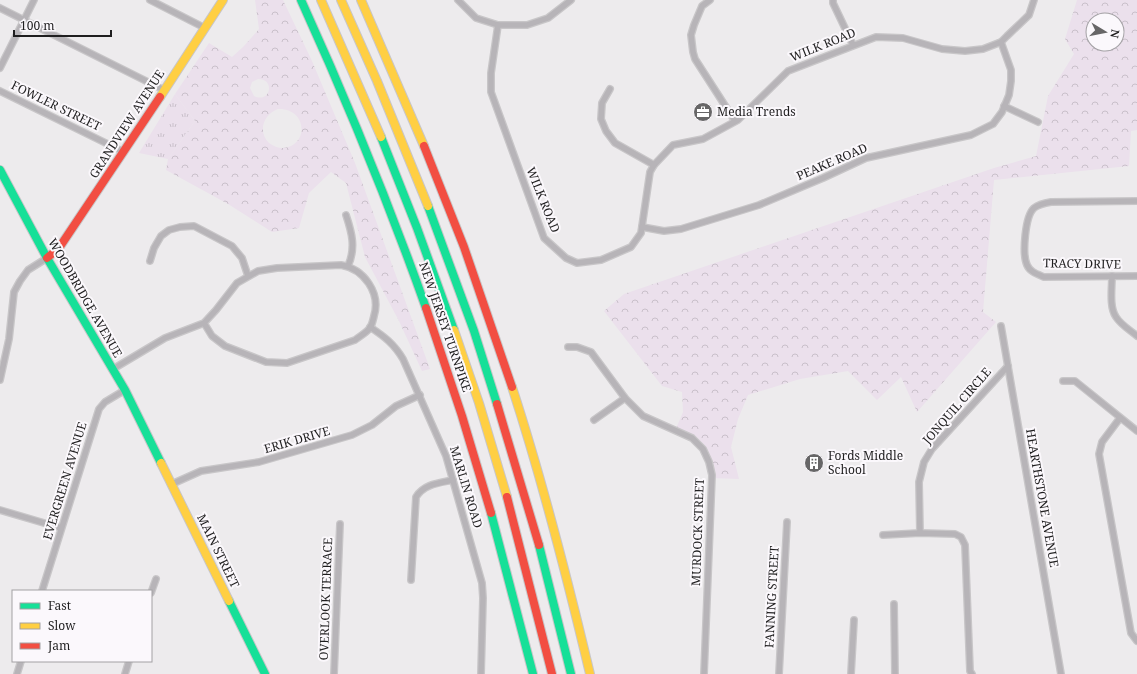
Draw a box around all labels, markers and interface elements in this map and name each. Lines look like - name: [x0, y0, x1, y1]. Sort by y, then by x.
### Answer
- scale bar: [14, 12, 111, 38]
- north arrow: [1085, 12, 1125, 52]
- text: 100 m: [20, 17, 55, 34]
- street label: WILK ROAD: [787, 24, 858, 65]
- text: N: [1107, 28, 1123, 40]
- street label: GRANDVIEW AVENUE: [85, 66, 168, 181]
- street label: FOWLER STREET: [8, 76, 105, 135]
- office icon: Media Trends: [692, 101, 714, 123]
- place label: Media Trends: [717, 103, 796, 120]
- street label: PEAKE ROAD: [794, 139, 870, 184]
- street label: WILK ROAD: [523, 164, 564, 235]
- street label: WOODBRIDGE AVENUE: [44, 235, 127, 361]
- street label: TRACY DRIVE: [1043, 254, 1121, 273]
- street label: NEW JERSEY TURNPIKE: [415, 259, 476, 394]
- street label: JONQUIL CIRCLE: [918, 364, 995, 448]
- street label: EVERGREEN AVENUE: [38, 420, 91, 542]
- street label: ERIK DRIVE: [262, 422, 332, 457]
- street label: HEARTHSTONE AVENUE: [1022, 427, 1063, 568]
- street label: MARLIN ROAD: [446, 444, 487, 530]
- place label: Fords Middle School: [828, 447, 903, 478]
- building icon: Fords Middle School: [803, 452, 825, 474]
- street label: MURDOCK STREET: [687, 477, 708, 586]
- street label: MAIN STREET: [193, 511, 244, 591]
- street label: OVERLOOK TERRACE: [315, 537, 336, 661]
- street label: FANNING STREET: [760, 545, 783, 648]
- legend: [12, 590, 152, 662]
- text: Fast: [48, 597, 71, 614]
- text: Slow: [48, 617, 76, 634]
- text: Jam: [47, 637, 70, 654]

